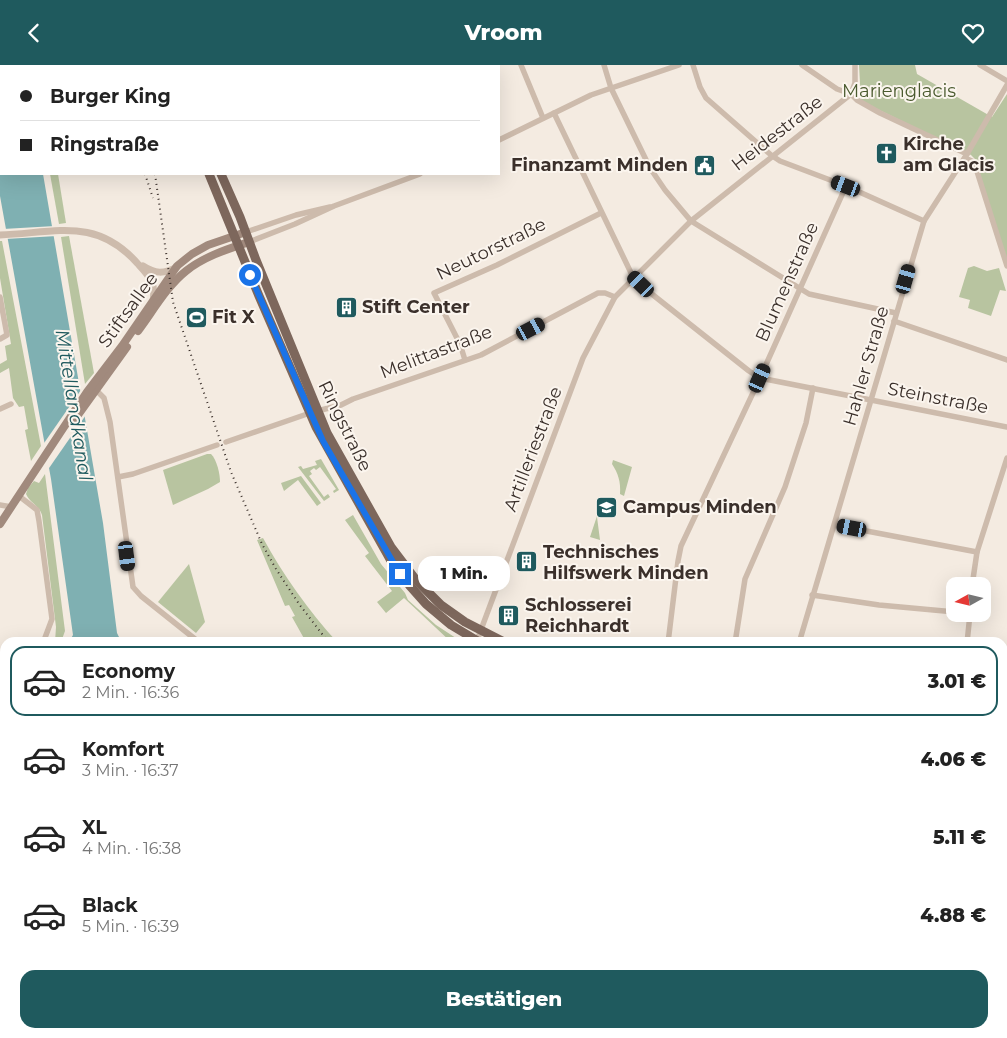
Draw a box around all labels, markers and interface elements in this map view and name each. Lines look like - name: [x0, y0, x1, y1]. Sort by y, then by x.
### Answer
- icon: back: [20, 19, 48, 47]
- text: Vroom: [465, 19, 542, 46]
- icon: heart: [959, 19, 987, 47]
- park label: Marienglacis: [842, 80, 956, 102]
- text: Burger King: [50, 85, 171, 108]
- street label: Heidestraße: [727, 91, 827, 175]
- text: Ringstraße: [50, 133, 159, 156]
- place label: Kirche am Glacis: [903, 133, 995, 176]
- church icon: Kirche am Glacis: [875, 142, 899, 166]
- public building icon: Finanzamt Minden: [692, 153, 716, 177]
- place label: Finanzamt Minden: [511, 154, 688, 176]
- car: [829, 174, 862, 198]
- street label: Neutorstraße: [433, 213, 549, 285]
- street label: Blumenstraße: [751, 219, 823, 345]
- car: [894, 263, 917, 295]
- route start: [239, 264, 261, 286]
- street label: Stiftsallee: [93, 268, 163, 352]
- car: [624, 268, 657, 300]
- building icon: Stift Center: [334, 295, 358, 319]
- place label: Stift Center: [362, 296, 470, 318]
- street label: Hahler Straße: [838, 304, 894, 428]
- sports icon: Fit X: [184, 305, 208, 329]
- place label: Fit X: [212, 306, 255, 328]
- car: [514, 315, 547, 343]
- street label: Melittastraße: [377, 320, 495, 383]
- water label: Mittellandkanal: [51, 328, 97, 483]
- car: [747, 361, 772, 395]
- street label: Ringstraße: [314, 377, 377, 475]
- street label: Steinstraße: [886, 377, 990, 419]
- street label: Artilleriestraße: [499, 383, 567, 515]
- school or university icon: Campus Minden: [595, 495, 619, 519]
- place label: Campus Minden: [623, 496, 777, 518]
- car: [835, 518, 868, 538]
- car: [117, 540, 136, 572]
- place label: Technisches Hilfswerk Minden: [543, 541, 709, 584]
- building icon: Technisches Hilfswerk Minden: [515, 550, 539, 574]
- callout: 1 Min.: [418, 557, 510, 591]
- route end: [389, 563, 411, 585]
- text: 1 Min.: [440, 564, 488, 583]
- north arrow: [946, 577, 991, 623]
- map controls: [946, 577, 991, 622]
- place label: Schlosserei Reichhardt: [525, 594, 632, 637]
- building icon: Schlosserei Reichhardt: [497, 603, 521, 627]
- icon: car: [22, 659, 67, 704]
- text: Economy: [82, 660, 175, 683]
- text: 3.01 €: [928, 670, 986, 693]
- text: 2 Min. · 16:36: [82, 683, 179, 702]
- icon: car: [22, 737, 67, 782]
- text: Komfort: [82, 738, 164, 761]
- text: 4.06 €: [921, 748, 986, 771]
- text: 3 Min. · 16:37: [82, 761, 179, 780]
- icon: car: [22, 815, 67, 860]
- text: XL: [82, 816, 107, 839]
- text: 5.11 €: [933, 826, 986, 849]
- text: 4 Min. · 16:38: [82, 839, 181, 858]
- icon: car: [22, 893, 67, 938]
- text: Black: [82, 894, 138, 917]
- text: 4.88 €: [920, 904, 986, 927]
- text: 5 Min. · 16:39: [82, 917, 179, 936]
- button: Bestätigen: [20, 970, 988, 1028]

